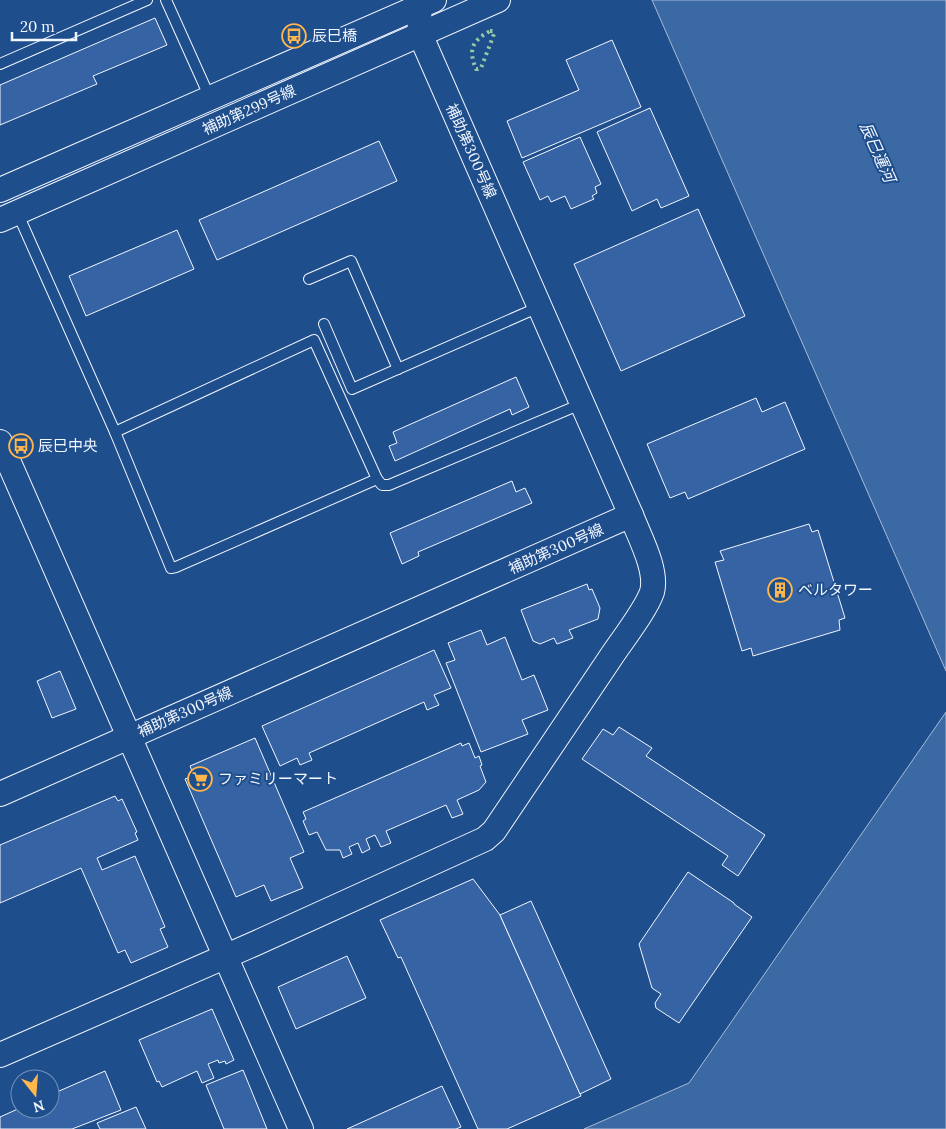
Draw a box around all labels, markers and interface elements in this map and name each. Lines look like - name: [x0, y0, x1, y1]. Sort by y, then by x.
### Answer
- scale bar: [12, 10, 76, 42]
- text: 20 m: [20, 17, 55, 36]
- bus stop icon: 辰巳橋: [281, 23, 307, 49]
- place label: 辰巳橋: [312, 26, 357, 45]
- street label: 補助第299号線: [199, 80, 299, 139]
- street label: 補助第300号線: [442, 100, 501, 201]
- water label: 辰巳運河: [856, 119, 901, 188]
- bus stop icon: 辰巳中央: [8, 433, 34, 459]
- place label: 辰巳中央: [38, 436, 98, 455]
- street label: 補助第300号線: [505, 519, 606, 578]
- building icon: ベルタワー: [767, 577, 793, 603]
- place label: ベルタワー: [798, 580, 873, 599]
- street label: 補助第300号線: [134, 682, 235, 741]
- supermarket icon: ファミリーマート: [187, 766, 213, 792]
- place label: ファミリーマート: [218, 769, 338, 788]
- north arrow: [10, 1069, 60, 1119]
- text: N: [31, 1096, 47, 1117]

